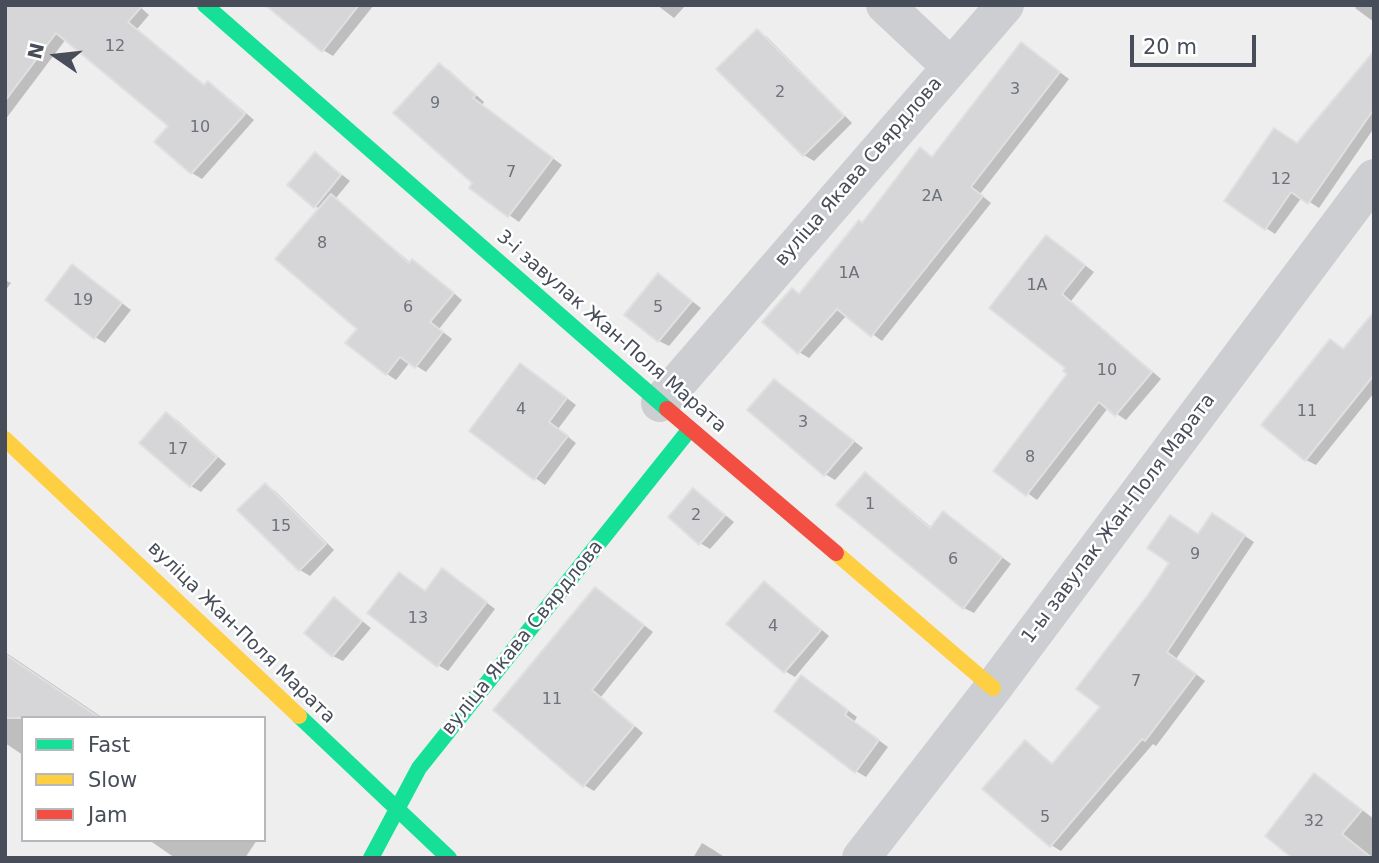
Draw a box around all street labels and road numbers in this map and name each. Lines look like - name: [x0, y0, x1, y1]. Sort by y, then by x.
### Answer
- street label: вуліца Якава Свярдлова: [771, 73, 947, 271]
- street label: 3-і завулак Жан-Поля Марата: [491, 226, 731, 438]
- street label: 1-ы завулак Жан-Поля Марата: [1018, 390, 1220, 648]
- street label: вуліца Якава Свярдлова: [438, 536, 608, 740]
- street label: вуліца Жан-Поля Марата: [143, 537, 339, 729]

